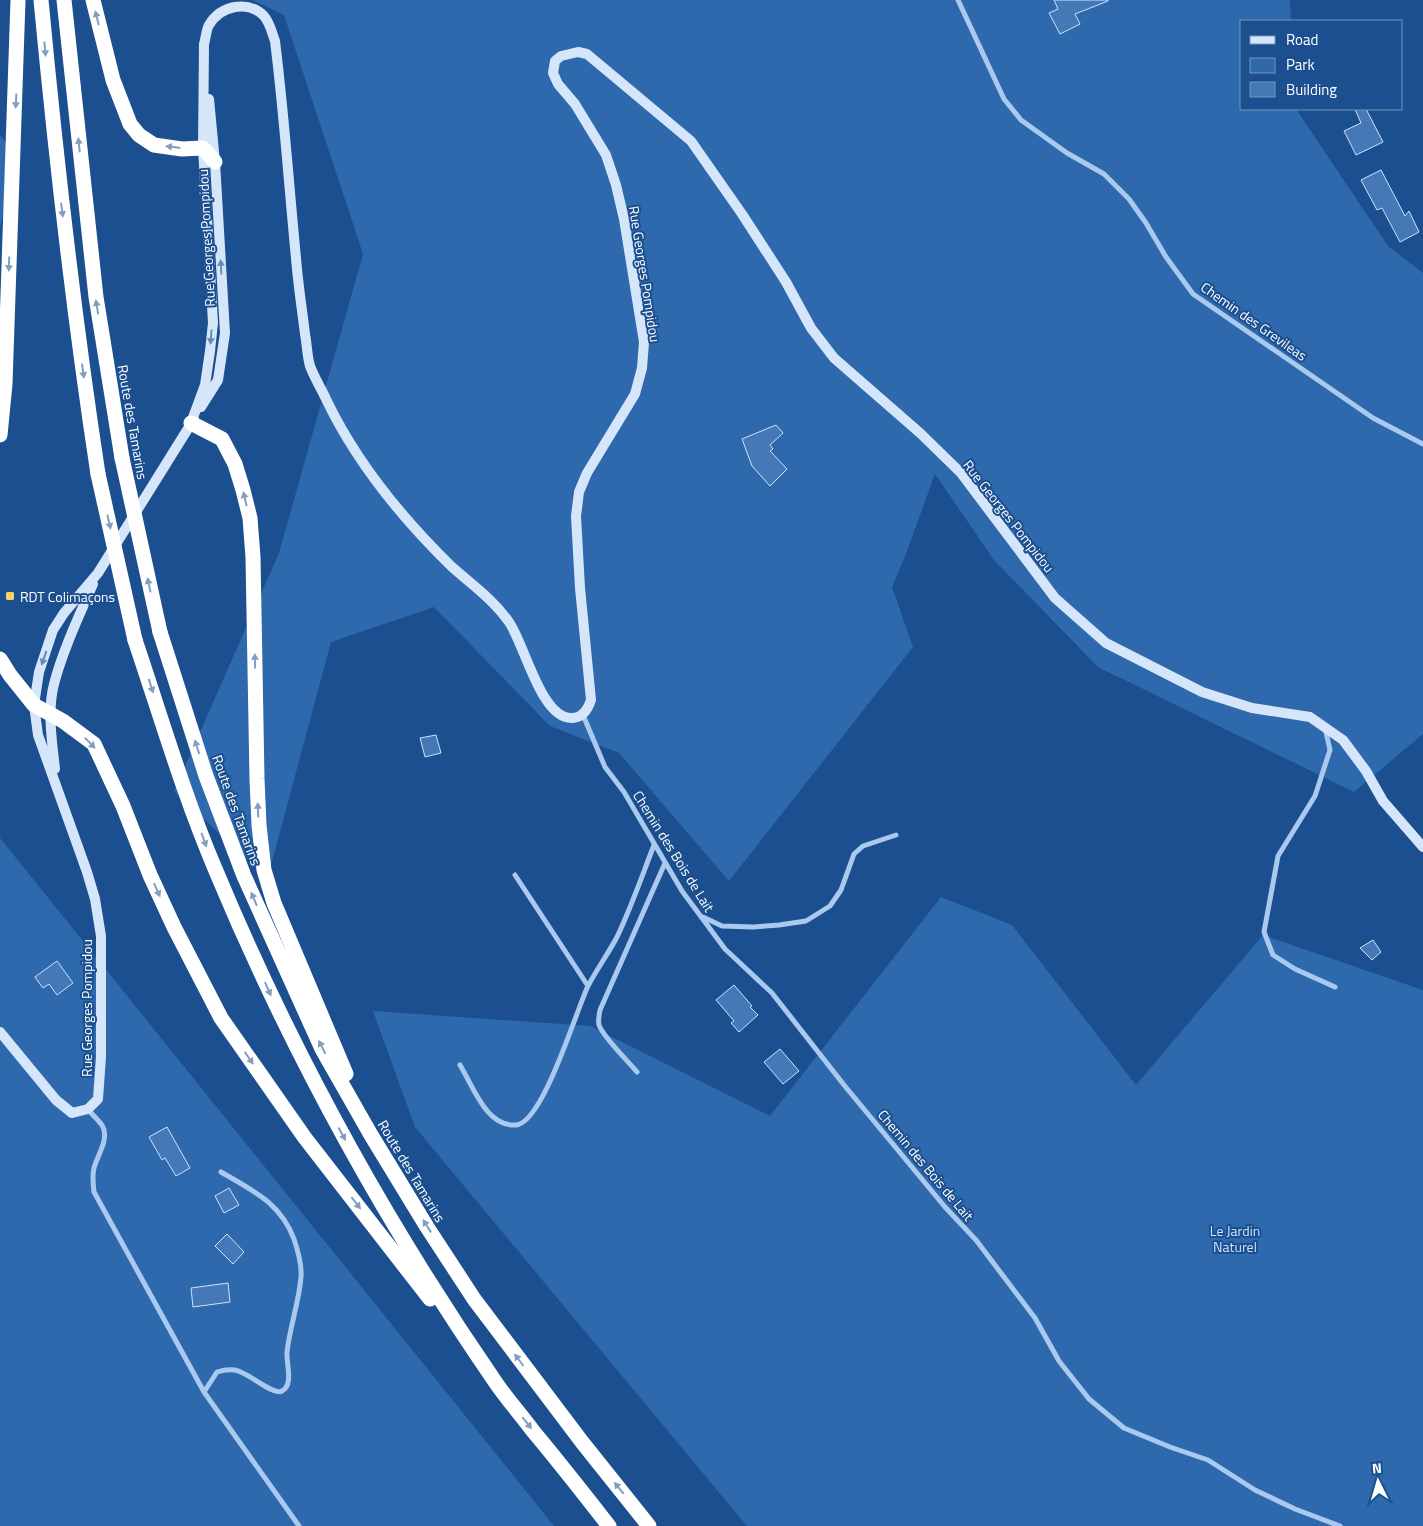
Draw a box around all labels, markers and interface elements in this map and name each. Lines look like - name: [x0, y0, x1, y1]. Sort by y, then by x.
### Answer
- one-way arrow: [93, 11, 101, 26]
- legend: [1240, 20, 1403, 110]
- text: Road: [1286, 28, 1318, 51]
- one-way arrow: [41, 41, 49, 57]
- text: Park: [1286, 53, 1315, 76]
- text: Building: [1286, 78, 1337, 101]
- one-way arrow: [11, 93, 19, 109]
- one-way arrow: [75, 137, 83, 153]
- one-way arrow: [165, 143, 181, 151]
- street label: Rue Georges Pompidou: [192, 169, 220, 307]
- one-way arrow: [58, 202, 66, 218]
- street label: Rue Georges Pompidou: [624, 204, 666, 344]
- one-way arrow: [5, 256, 13, 272]
- one-way arrow: [217, 259, 225, 275]
- street label: Chemin des Grevileas: [1197, 276, 1311, 366]
- one-way arrow: [93, 298, 101, 314]
- one-way arrow: [207, 329, 215, 345]
- street label: Route des Tamarins: [113, 363, 153, 481]
- one-way arrow: [79, 364, 87, 380]
- street label: Rue Georges Pompidou: [958, 455, 1060, 577]
- one-way arrow: [241, 491, 249, 506]
- one-way arrow: [105, 514, 113, 529]
- one-way arrow: [145, 576, 153, 592]
- place label: RDT Colimaçons: [20, 586, 115, 607]
- marker: RDT Colimaçons: [4, 590, 16, 602]
- one-way arrow: [40, 650, 47, 665]
- one-way arrow: [250, 652, 258, 668]
- one-way arrow: [147, 679, 155, 694]
- one-way arrow: [84, 737, 96, 749]
- one-way arrow: [192, 740, 200, 755]
- street label: Route des Tamarins: [207, 752, 267, 868]
- street label: Chemin des Bois de Lait: [628, 786, 720, 916]
- one-way arrow: [254, 802, 262, 818]
- one-way arrow: [200, 833, 208, 848]
- one-way arrow: [153, 883, 161, 897]
- one-way arrow: [250, 892, 258, 906]
- street label: Rue Georges Pompidou: [76, 939, 97, 1077]
- one-way arrow: [265, 982, 273, 996]
- one-way arrow: [317, 1040, 325, 1054]
- one-way arrow: [244, 1051, 254, 1065]
- street label: Chemin des Bois de Lait: [873, 1105, 979, 1225]
- street label: Route des Tamarins: [373, 1116, 451, 1226]
- one-way arrow: [338, 1127, 346, 1141]
- one-way arrow: [350, 1196, 361, 1209]
- one-way arrow: [422, 1219, 431, 1232]
- park label: Le Jardin Naturel: [1210, 1220, 1260, 1257]
- one-way arrow: [514, 1353, 524, 1367]
- one-way arrow: [522, 1416, 533, 1429]
- north arrow: [1353, 1456, 1403, 1506]
- text: N: [1371, 1457, 1383, 1478]
- one-way arrow: [613, 1482, 624, 1495]

